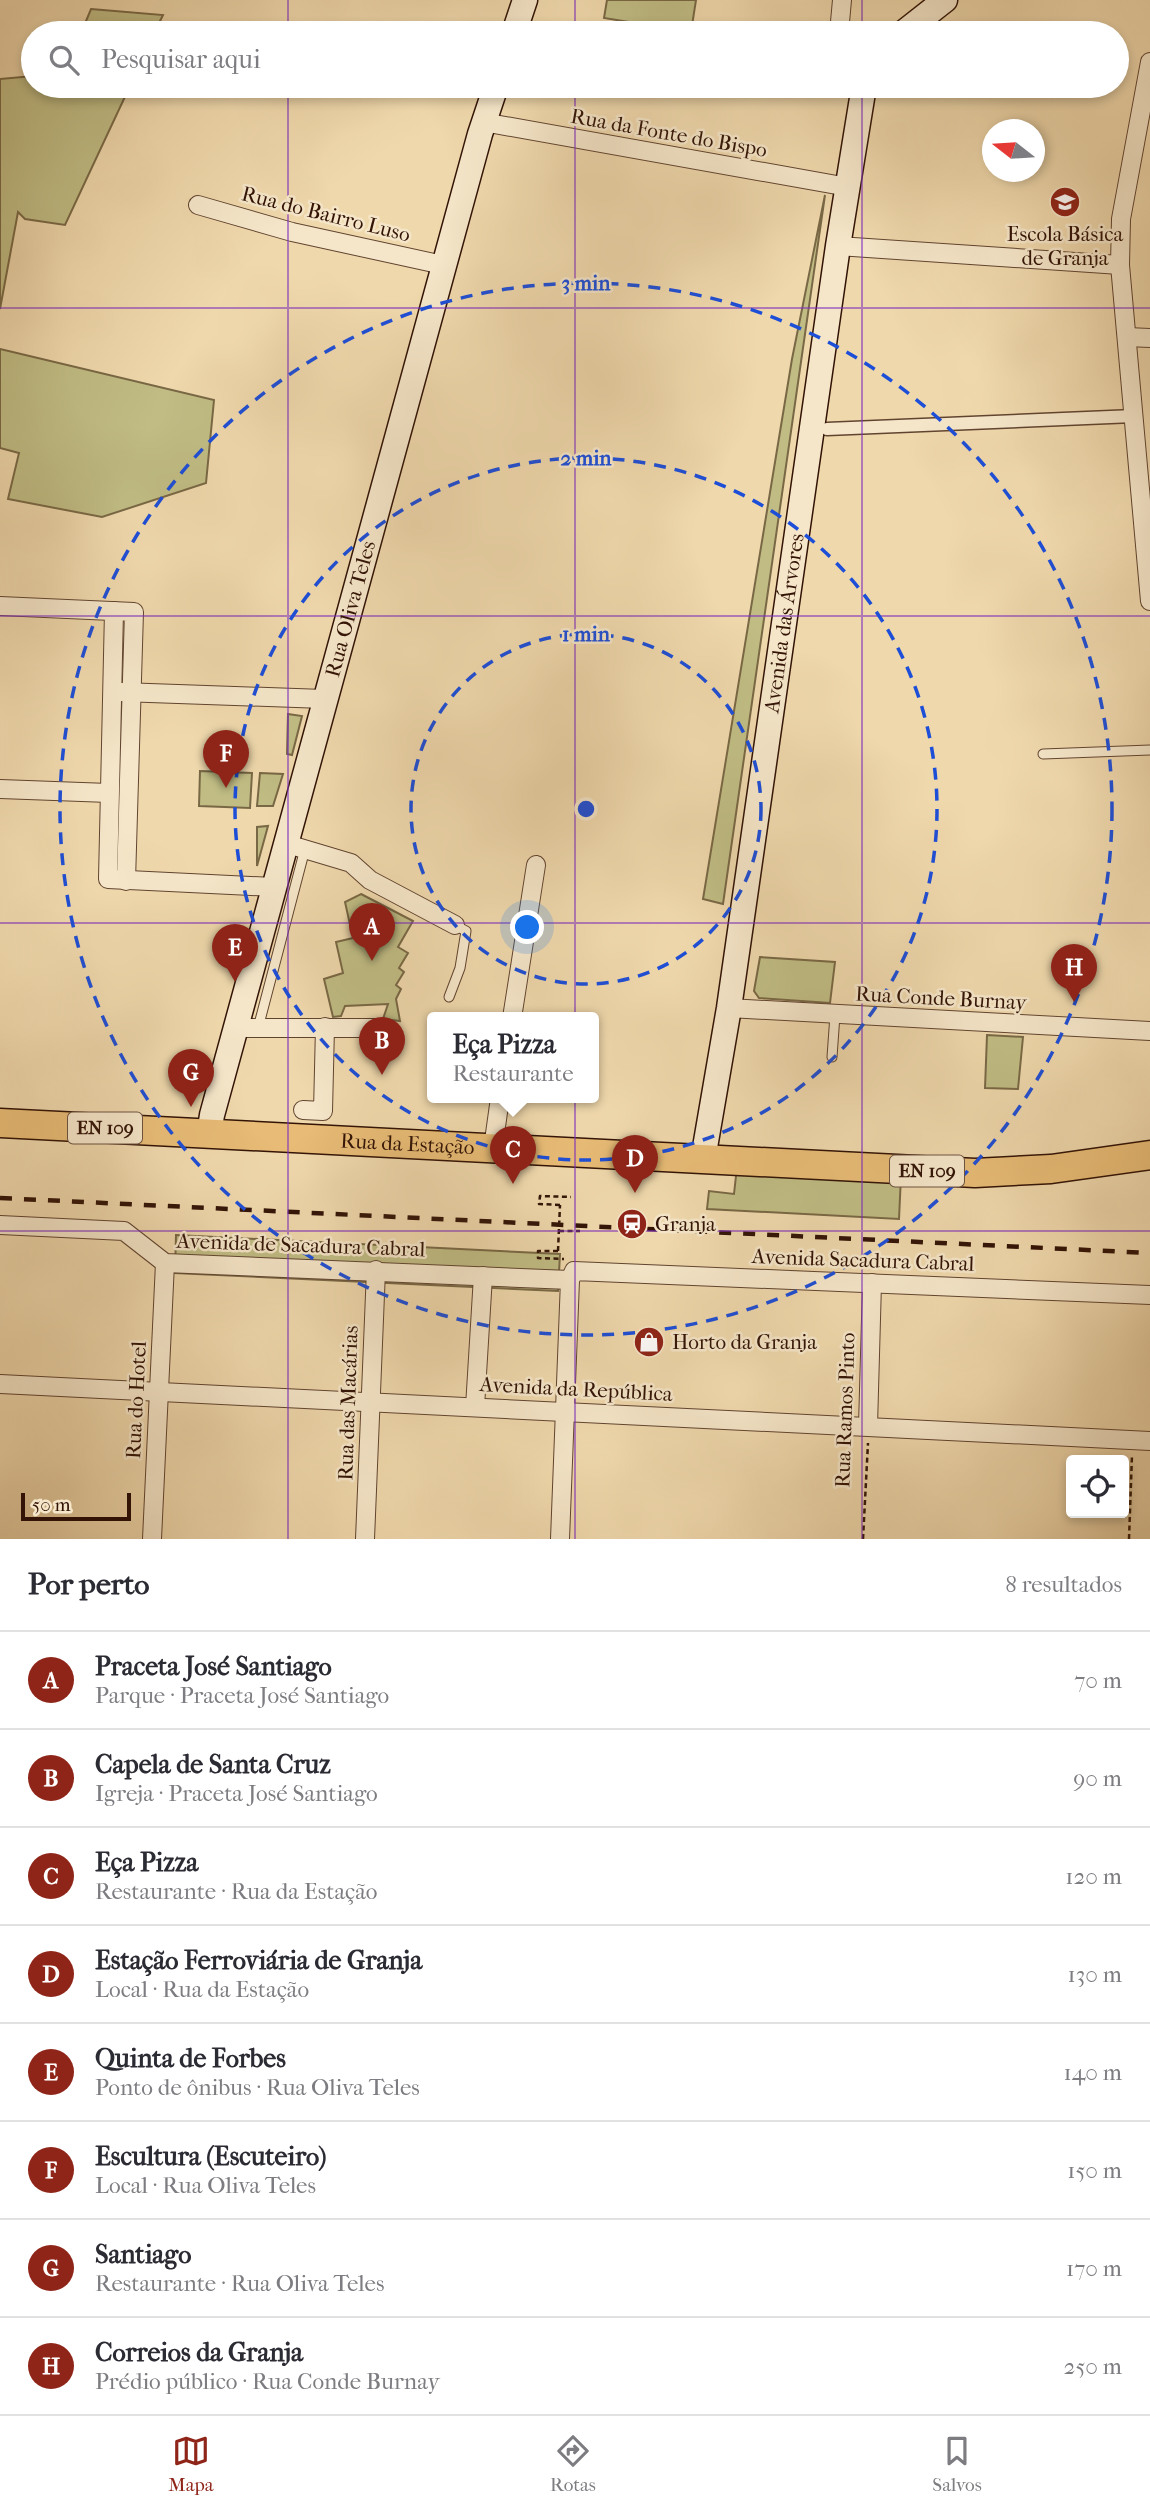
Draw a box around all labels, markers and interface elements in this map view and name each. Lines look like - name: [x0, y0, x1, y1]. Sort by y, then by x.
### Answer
- search box: [21, 21, 1129, 98]
- icon: search: [45, 41, 83, 79]
- text: Pesquisar aqui: [101, 44, 261, 75]
- street label: Rua da Fonte do Bispo: [569, 104, 769, 162]
- north arrow: [982, 119, 1045, 182]
- street label: Rua do Bairro Luso: [239, 181, 413, 247]
- school or university icon: Escola Básica de Granja: [1048, 185, 1082, 219]
- place label: Escola Básica de Granja: [1007, 222, 1124, 270]
- text: 3 min: [562, 271, 611, 295]
- text: 2 min: [560, 446, 612, 470]
- street label: Avenida das Árvores: [759, 532, 809, 715]
- street label: Rua Oliva Teles: [320, 538, 380, 680]
- text: 1 min: [562, 622, 611, 646]
- pin: F: [203, 730, 249, 788]
- centre of rings: [574, 797, 598, 821]
- pin: A: [349, 903, 395, 961]
- your location: [510, 910, 544, 944]
- pin: E: [212, 924, 258, 982]
- pin: H: [1051, 944, 1097, 1002]
- street label: Rua Conde Burnay: [855, 982, 1028, 1015]
- popup: [427, 1012, 599, 1103]
- pin: B: [359, 1017, 405, 1075]
- text: Eça Pizza: [452, 1029, 556, 1060]
- pin: G: [168, 1049, 214, 1107]
- text: Restaurante: [452, 1060, 574, 1087]
- road number: EN 109: [68, 1112, 142, 1144]
- pin: C: [490, 1126, 536, 1184]
- street label: Rua da Estação: [340, 1128, 475, 1159]
- pin: D: [612, 1135, 658, 1193]
- road number: EN 109: [890, 1156, 964, 1186]
- station icon: Granja: [615, 1207, 649, 1241]
- place label: Granja: [655, 1212, 716, 1236]
- street label: Avenida de Sacadura Cabral: [175, 1229, 426, 1261]
- street label: Avenida Sacadura Cabral: [750, 1244, 975, 1276]
- street label: Rua das Macárias: [333, 1325, 363, 1481]
- shop icon: Horto da Granja: [632, 1325, 666, 1359]
- place label: Horto da Granja: [672, 1330, 817, 1354]
- street label: Rua Ramos Pinto: [830, 1332, 860, 1488]
- street label: Rua do Hotel: [121, 1340, 151, 1460]
- street label: Avenida da República: [478, 1372, 673, 1406]
- map controls: [1066, 1455, 1129, 1518]
- button: locate: [1066, 1455, 1129, 1518]
- scale bar: [21, 1490, 131, 1522]
- text: 50 m: [32, 1494, 71, 1516]
- text: Por perto: [28, 1567, 150, 1602]
- text: 8 resultados: [1005, 1571, 1122, 1598]
- text: Praceta José Santiago: [95, 1651, 332, 1682]
- text: A: [44, 1667, 58, 1694]
- text: 70 m: [1074, 1667, 1122, 1694]
- text: Parque · Praceta José Santiago: [95, 1682, 389, 1709]
- text: Capela de Santa Cruz: [95, 1749, 331, 1780]
- text: B: [44, 1765, 58, 1792]
- text: 90 m: [1073, 1765, 1122, 1792]
- text: Igreja · Praceta José Santiago: [95, 1780, 378, 1807]
- text: Eça Pizza: [95, 1847, 198, 1878]
- text: C: [43, 1863, 59, 1890]
- text: 120 m: [1065, 1863, 1122, 1890]
- text: Restaurante · Rua da Estação: [95, 1878, 378, 1905]
- text: Estação Ferroviária de Granja: [95, 1945, 422, 1976]
- text: D: [42, 1961, 60, 1988]
- text: 130 m: [1068, 1961, 1122, 1988]
- text: Local · Rua da Estação: [95, 1976, 309, 2003]
- text: Quinta de Forbes: [95, 2043, 286, 2074]
- text: E: [44, 2059, 58, 2086]
- text: 140 m: [1063, 2059, 1122, 2086]
- text: Ponto de ônibus · Rua Oliva Teles: [95, 2074, 420, 2101]
- text: Escultura (Escuteiro): [95, 2141, 326, 2172]
- text: F: [45, 2157, 57, 2184]
- text: 150 m: [1067, 2157, 1122, 2184]
- text: Local · Rua Oliva Teles: [95, 2172, 316, 2199]
- text: Santiago: [95, 2239, 191, 2270]
- text: G: [43, 2255, 59, 2282]
- text: 170 m: [1066, 2255, 1122, 2282]
- text: Restaurante · Rua Oliva Teles: [95, 2270, 384, 2297]
- text: Correios da Granja: [95, 2337, 303, 2368]
- text: H: [42, 2353, 60, 2380]
- text: 250 m: [1064, 2353, 1122, 2380]
- text: Prédio público · Rua Conde Burnay: [95, 2368, 440, 2395]
- tab: Mapa: [168, 2432, 214, 2496]
- tab: Rotas: [550, 2432, 596, 2496]
- tab: Salvos: [932, 2432, 982, 2496]

